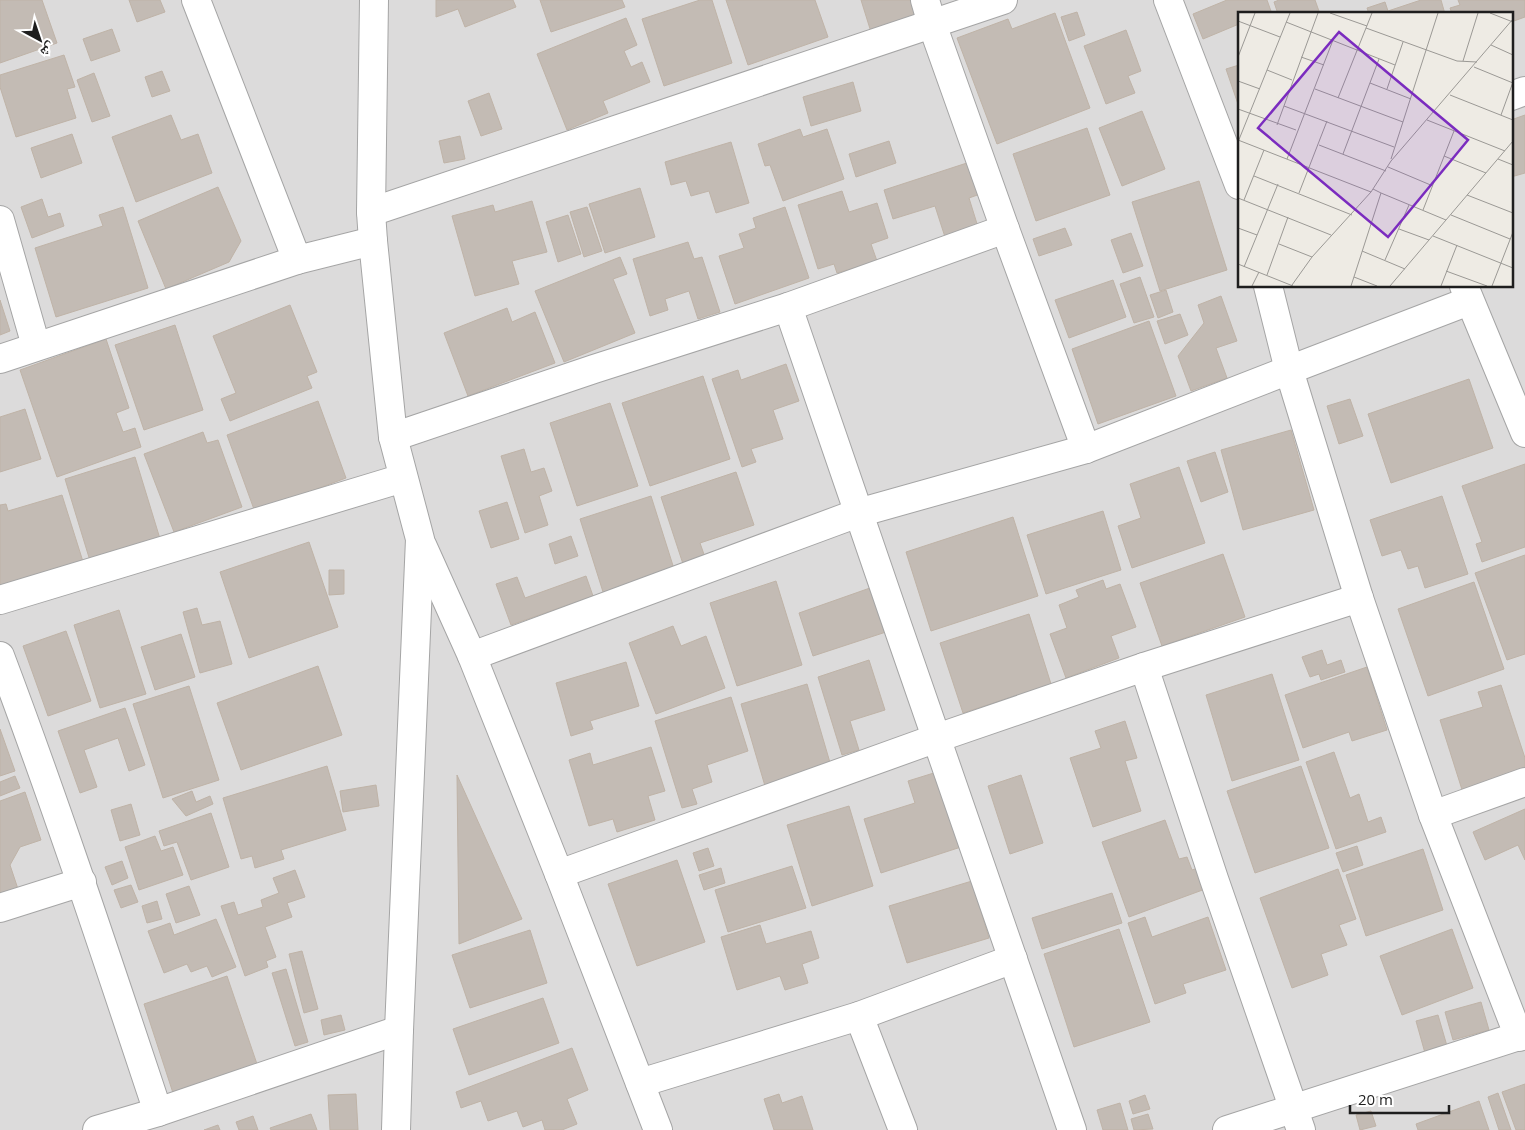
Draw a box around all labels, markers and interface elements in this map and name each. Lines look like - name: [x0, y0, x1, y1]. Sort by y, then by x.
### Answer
- inset map: [1238, 12, 1512, 288]
- north arrow: [15, 15, 65, 65]
- text: ش: [37, 38, 60, 62]
- scale bar: [1350, 1082, 1449, 1114]
- text: 20 m: [1358, 1089, 1393, 1109]

